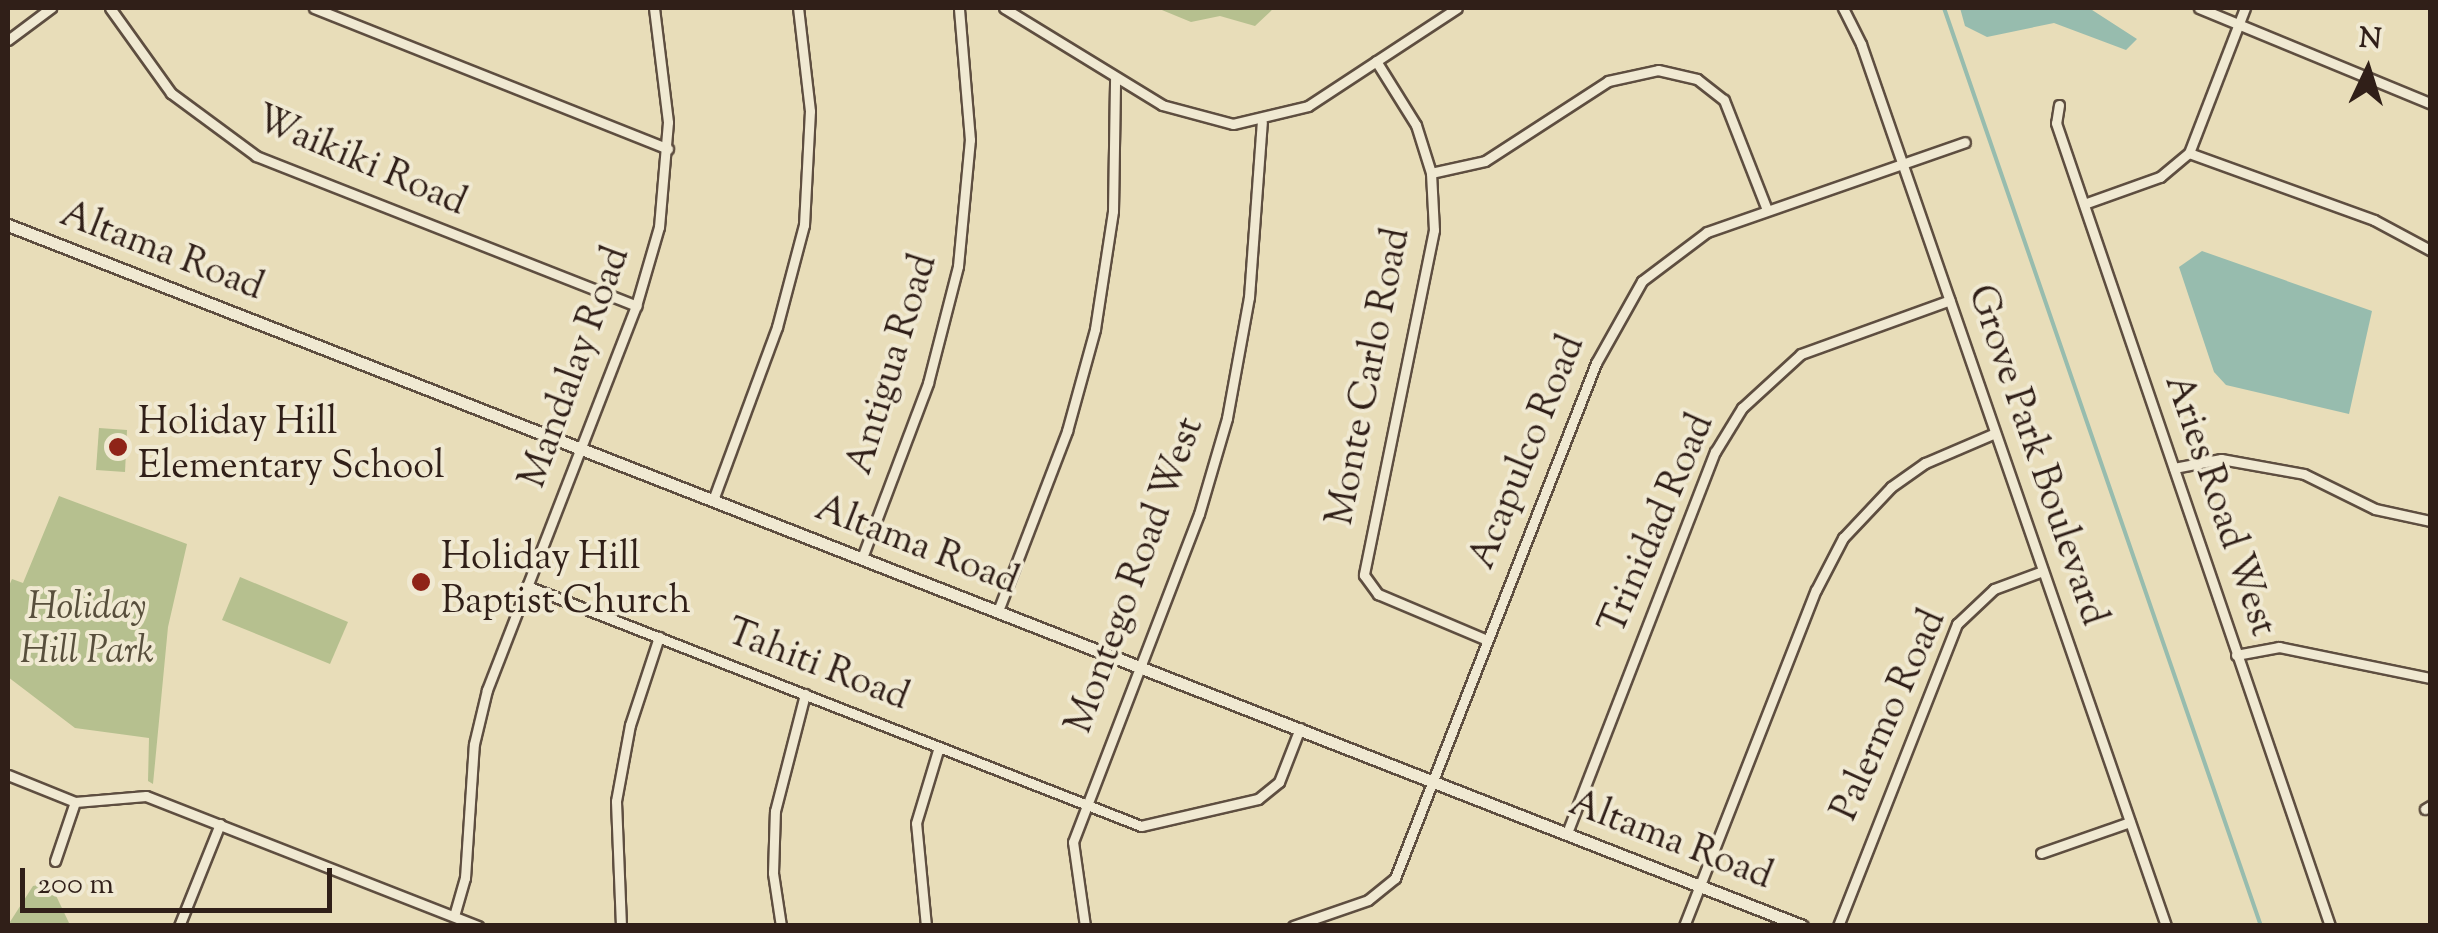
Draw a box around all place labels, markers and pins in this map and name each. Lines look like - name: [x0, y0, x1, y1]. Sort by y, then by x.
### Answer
- place label: Holiday Hill Elementary School: [138, 402, 445, 492]
- marker: Holiday Hill Elementary School: [107, 436, 129, 458]
- place label: Holiday Hill Baptist Church: [441, 537, 691, 626]
- marker: Holiday Hill Baptist Church: [410, 571, 432, 593]

